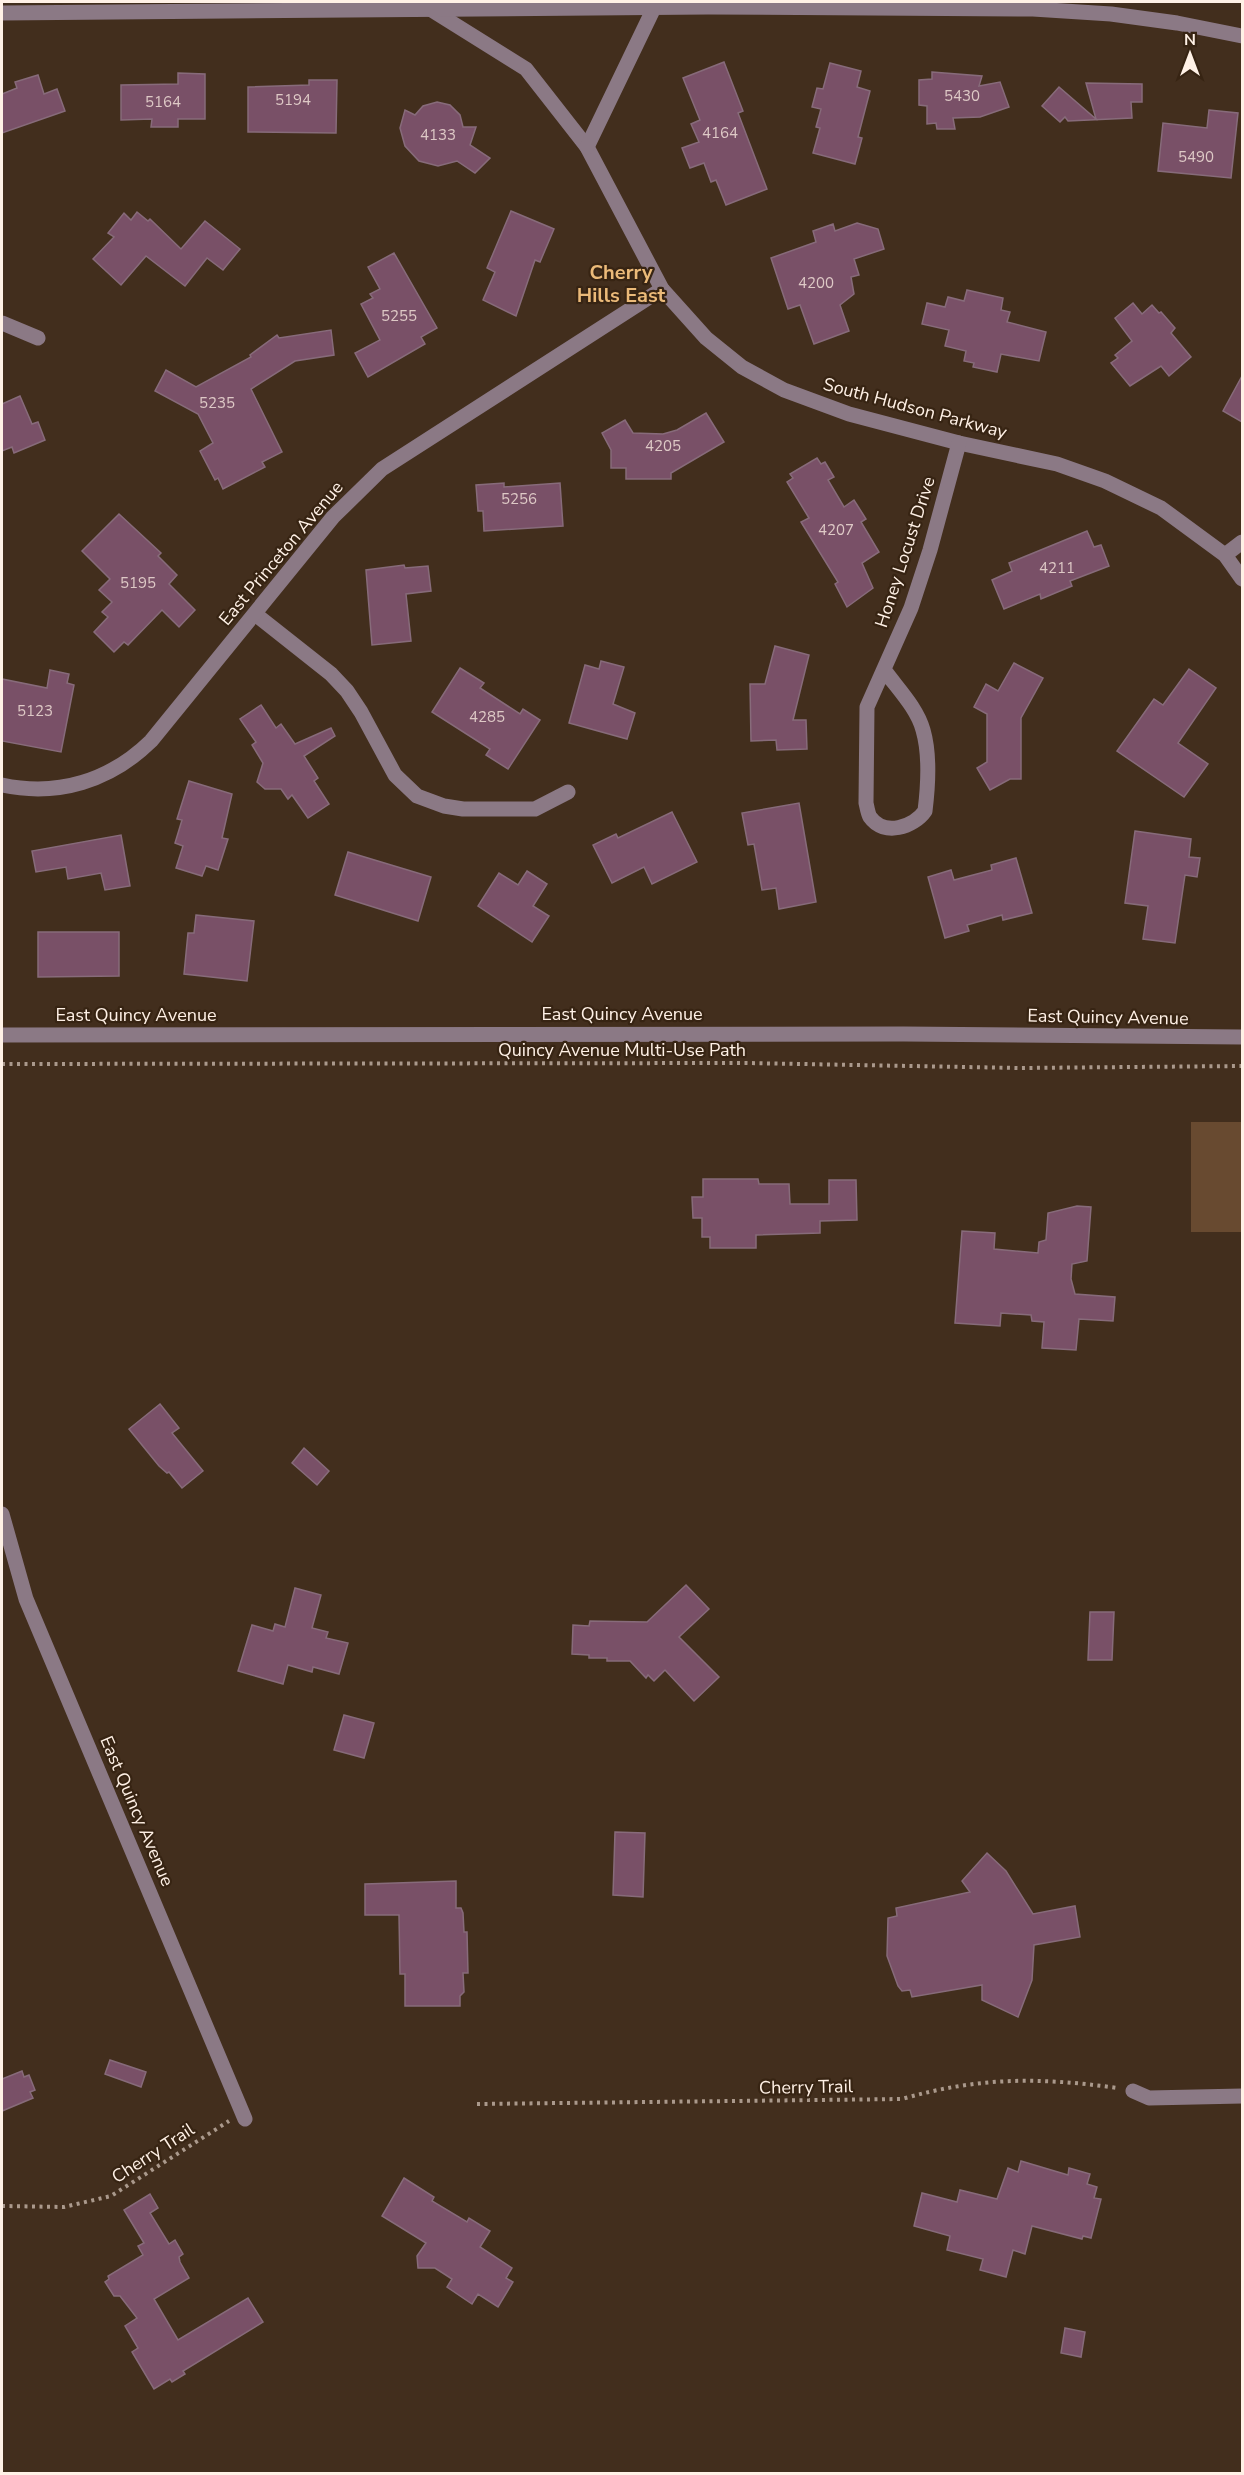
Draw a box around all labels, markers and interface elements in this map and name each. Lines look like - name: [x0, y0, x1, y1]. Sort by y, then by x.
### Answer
- north arrow: [1160, 24, 1220, 84]
- text: N: [1184, 29, 1196, 51]
- house number: 5430: [944, 86, 980, 106]
- house number: 5194: [275, 90, 311, 110]
- house number: 5164: [145, 92, 181, 112]
- house number: 4164: [702, 123, 738, 143]
- house number: 4133: [420, 125, 456, 145]
- house number: 5490: [1178, 147, 1214, 167]
- district label: Cherry Hills East: [577, 259, 666, 309]
- house number: 4200: [798, 273, 834, 293]
- house number: 5255: [381, 306, 417, 326]
- street label: South Hudson Parkway: [820, 372, 1010, 444]
- house number: 5235: [199, 393, 235, 413]
- house number: 4205: [645, 436, 681, 456]
- street label: Honey Locust Drive: [869, 473, 941, 631]
- street label: East Princeton Avenue: [213, 476, 349, 630]
- house number: 5256: [501, 489, 537, 509]
- house number: 4207: [818, 520, 854, 540]
- house number: 4211: [1039, 558, 1075, 578]
- house number: 5195: [120, 573, 156, 593]
- house number: 5123: [17, 701, 53, 721]
- house number: 4285: [469, 707, 505, 727]
- street label: East Quincy Avenue: [541, 1002, 703, 1026]
- street label: East Quincy Avenue: [55, 1003, 217, 1027]
- street label: East Quincy Avenue: [1027, 1004, 1189, 1030]
- street label: Quincy Avenue Multi-Use Path: [498, 1038, 746, 1062]
- street label: East Quincy Avenue: [94, 1732, 180, 1890]
- street label: Cherry Trail: [759, 2074, 854, 2100]
- street label: Cherry Trail: [107, 2117, 200, 2189]

